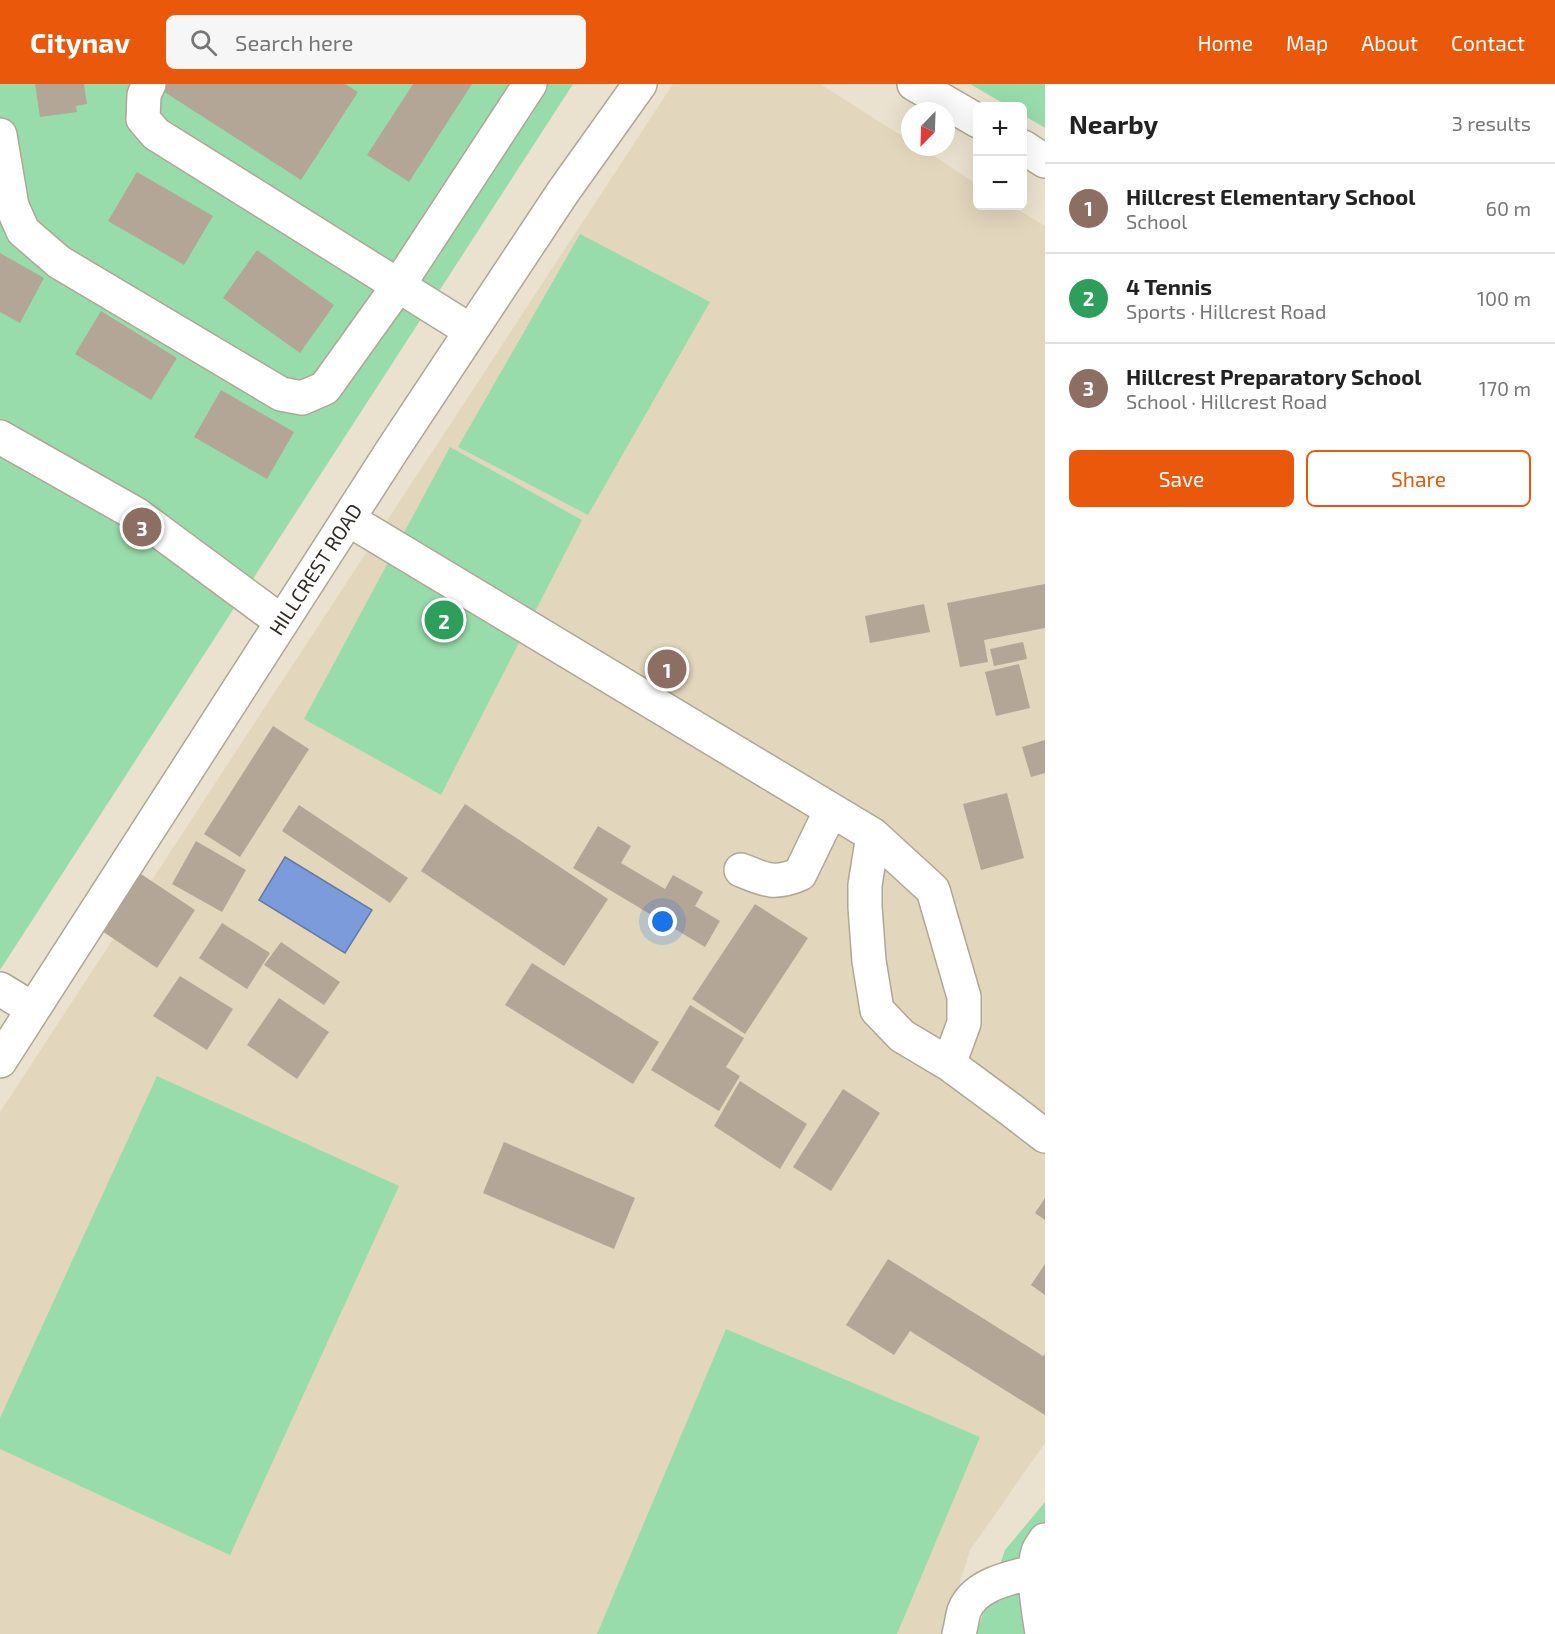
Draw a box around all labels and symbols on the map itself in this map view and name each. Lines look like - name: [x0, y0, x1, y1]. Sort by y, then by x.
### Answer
- north arrow: [901, 102, 955, 156]
- street label: HILLCREST ROAD: [264, 499, 366, 639]
- pin: 3: [122, 504, 162, 550]
- pin: 2: [424, 598, 464, 642]
- pin: 1: [648, 646, 686, 692]
- your location: [648, 907, 677, 936]

